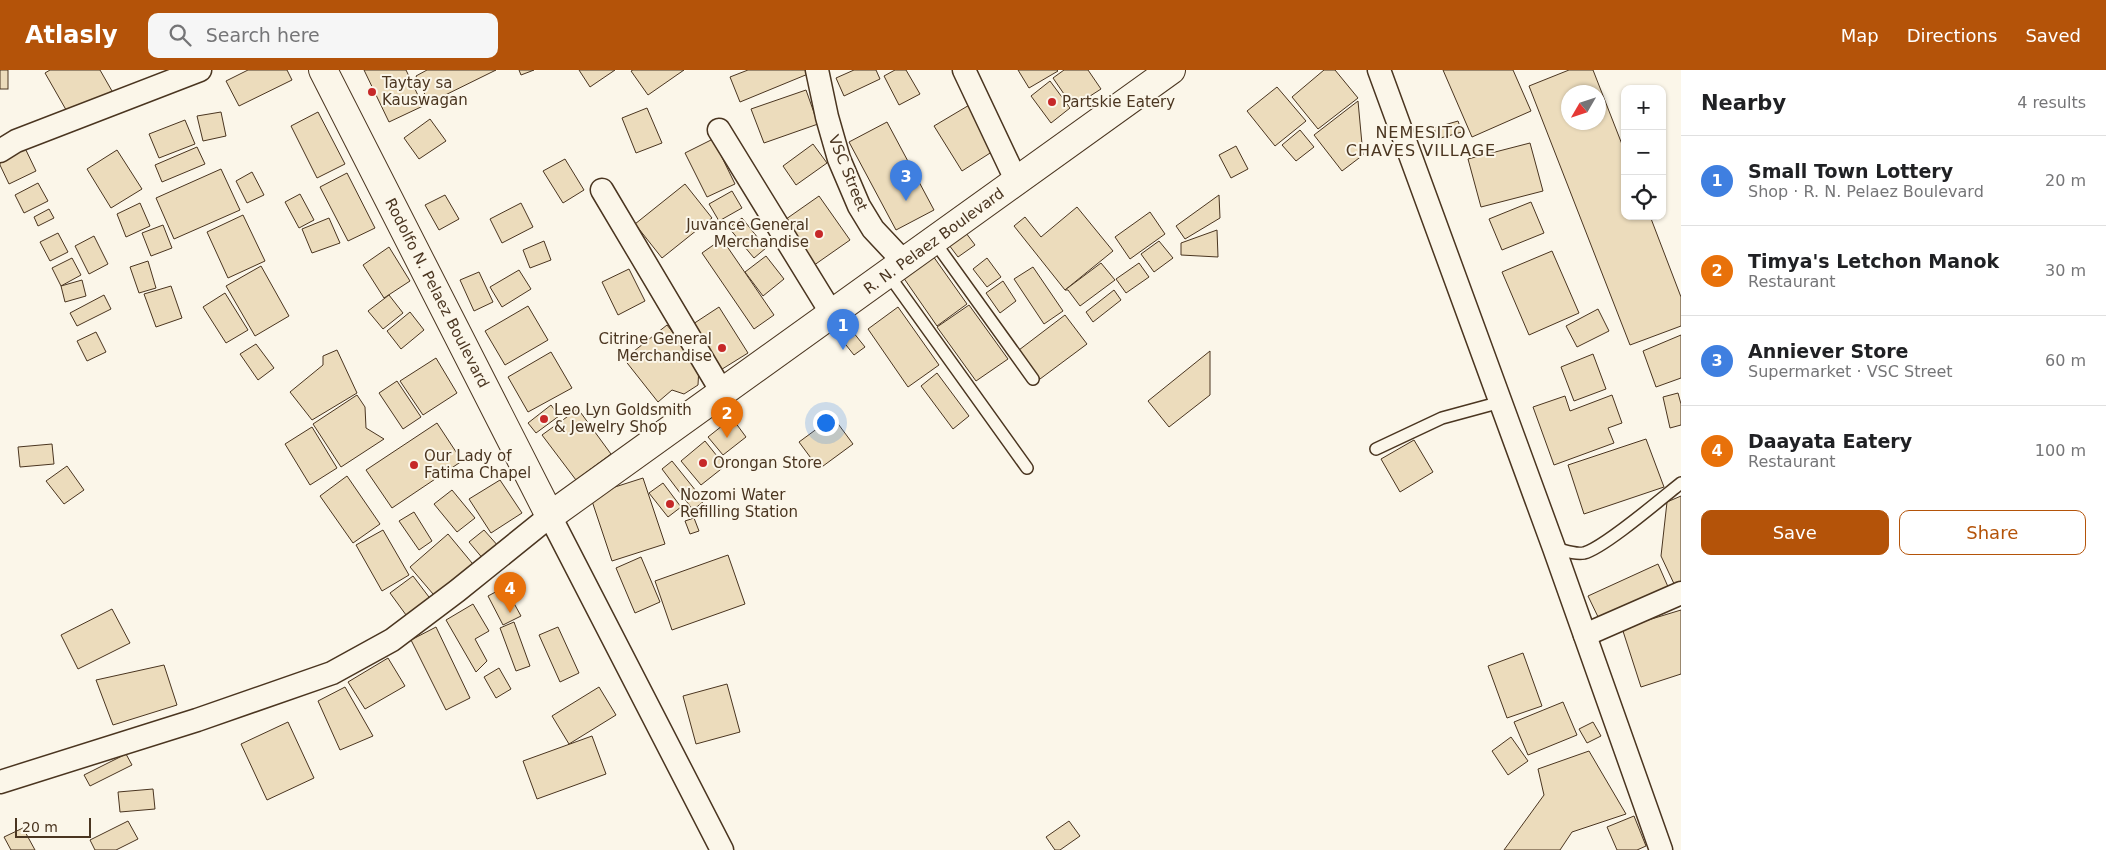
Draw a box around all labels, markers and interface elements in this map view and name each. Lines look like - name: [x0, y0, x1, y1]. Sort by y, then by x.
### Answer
- search box: [148, 13, 498, 58]
- text: Atlasly: [25, 21, 118, 49]
- icon: search: [166, 21, 194, 49]
- text: Search here: [206, 24, 320, 46]
- text: Map: [1841, 25, 1879, 46]
- text: Directions: [1907, 25, 1997, 46]
- text: Saved: [2025, 25, 2081, 46]
- place label: Taytay sa Kauswagan: [381, 74, 468, 109]
- north arrow: [1561, 85, 1606, 130]
- map controls: [1621, 85, 1666, 220]
- button: +: [1621, 85, 1666, 130]
- marker: Taytay sa Kauswagan: [366, 86, 378, 98]
- text: Nearby: [1701, 91, 1786, 115]
- place label: Partskie Eatery: [1062, 93, 1175, 111]
- text: 4 results: [2017, 93, 2086, 112]
- marker: Partskie Eatery: [1046, 96, 1058, 108]
- district label: NEMESITO CHAVES VILLAGE: [1346, 123, 1496, 160]
- button: −: [1621, 130, 1666, 175]
- street label: VSC Street: [825, 132, 871, 214]
- pin: 3: [890, 160, 922, 201]
- text: Small Town Lottery: [1748, 160, 1953, 182]
- text: 1: [1711, 171, 1723, 190]
- text: 20 m: [2045, 171, 2086, 190]
- button: locate: [1621, 175, 1666, 220]
- text: Shop · R. N. Pelaez Boulevard: [1748, 182, 1984, 201]
- street label: R. N. Pelaez Boulevard: [860, 184, 1008, 298]
- street label: Rodolfo N. Pelaez Boulevard: [381, 195, 493, 391]
- place label: Juvance General Merchandise: [685, 216, 809, 251]
- marker: Juvance General Merchandise: [813, 228, 825, 240]
- text: Timya's Letchon Manok: [1748, 250, 1999, 272]
- text: 2: [1711, 261, 1723, 280]
- text: 30 m: [2045, 261, 2086, 280]
- text: Restaurant: [1748, 272, 1836, 291]
- pin: 1: [827, 309, 859, 350]
- place label: Citrine General Merchandise: [599, 330, 712, 365]
- text: Anniever Store: [1748, 340, 1909, 362]
- marker: Citrine General Merchandise: [716, 342, 728, 354]
- text: 3: [1711, 351, 1723, 370]
- text: 60 m: [2045, 351, 2086, 370]
- text: Supermarket · VSC Street: [1748, 362, 1953, 381]
- pin: 2: [711, 397, 743, 438]
- place label: Leo Lyn Goldsmith & Jewelry Shop: [554, 401, 692, 436]
- your location: [813, 410, 839, 436]
- marker: Leo Lyn Goldsmith & Jewelry Shop: [538, 413, 550, 425]
- text: Daayata Eatery: [1748, 430, 1912, 452]
- text: 4: [1711, 441, 1723, 460]
- text: 100 m: [2035, 441, 2086, 460]
- place label: Our Lady of Fatima Chapel: [424, 447, 531, 482]
- text: Restaurant: [1748, 452, 1836, 471]
- place label: Orongan Store: [713, 454, 822, 472]
- marker: Orongan Store: [697, 457, 709, 469]
- marker: Our Lady of Fatima Chapel: [408, 459, 420, 471]
- place label: Nozomi Water Refilling Station: [680, 486, 798, 521]
- marker: Nozomi Water Refilling Station: [664, 498, 676, 510]
- button: Save: [1701, 510, 1889, 555]
- button: Share: [1899, 510, 2086, 555]
- pin: 4: [494, 572, 526, 613]
- scale bar: [15, 815, 91, 838]
- text: 20 m: [22, 819, 58, 835]

